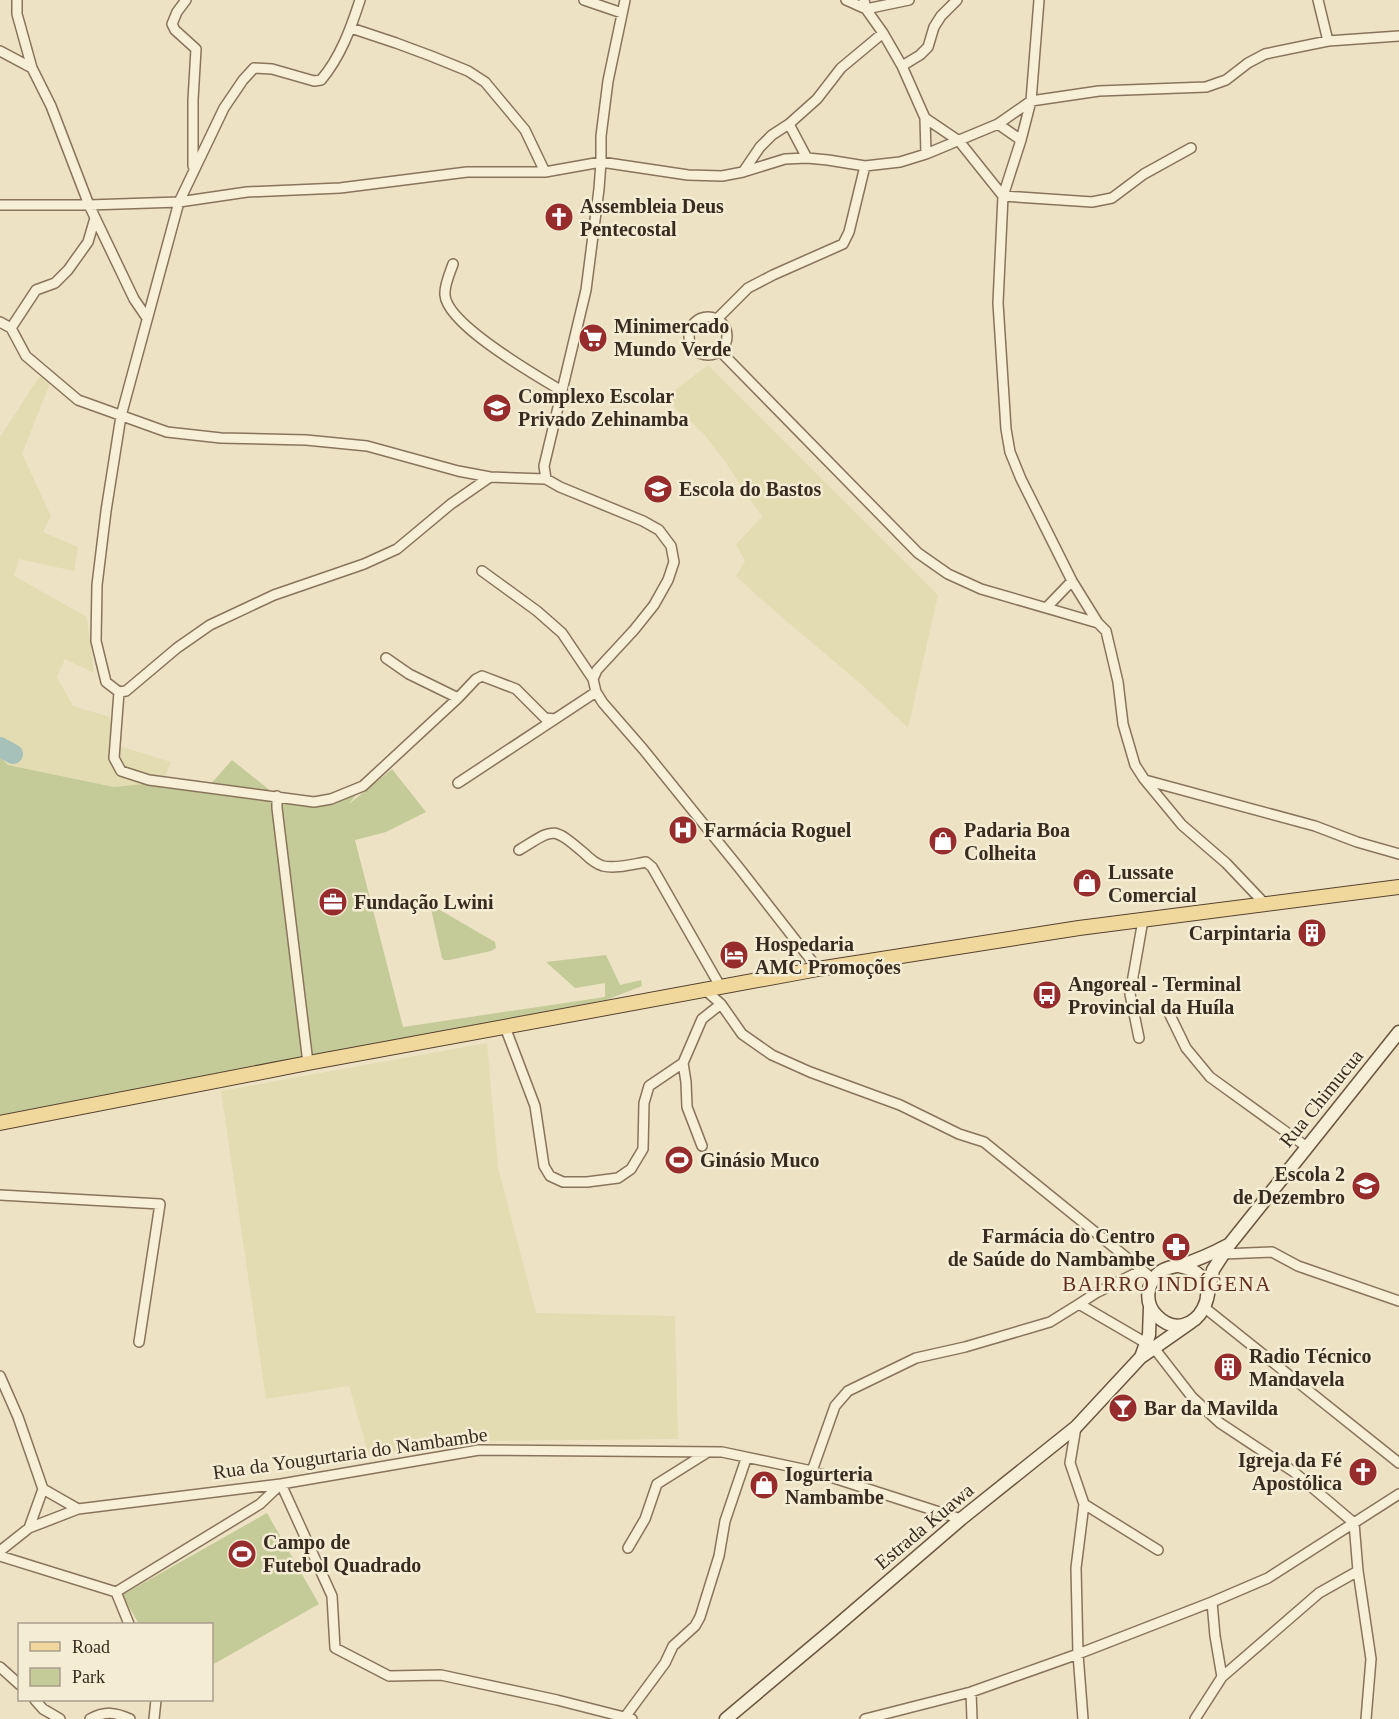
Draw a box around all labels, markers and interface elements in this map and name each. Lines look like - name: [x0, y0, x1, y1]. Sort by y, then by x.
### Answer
- place label: Assembleia Deus Pentecostal: [580, 195, 724, 240]
- church icon: Assembleia Deus Pentecostal: [543, 201, 575, 233]
- place label: Minimercado Mundo Verde: [614, 315, 731, 360]
- supermarket icon: Minimercado Mundo Verde: [577, 322, 609, 354]
- place label: Complexo Escolar Privado Zehinamba: [518, 385, 689, 430]
- school or university icon: Complexo Escolar Privado Zehinamba: [481, 392, 513, 424]
- school or university icon: Escola do Bastos: [642, 473, 674, 505]
- place label: Escola do Bastos: [679, 478, 821, 500]
- hospital icon: Farmácia Roguel: [667, 814, 699, 846]
- place label: Farmácia Roguel: [704, 819, 852, 842]
- place label: Padaria Boa Colheita: [964, 819, 1070, 864]
- shop icon: Padaria Boa Colheita: [927, 825, 959, 857]
- place label: Lussate Comercial: [1108, 861, 1197, 906]
- shop icon: Lussate Comercial: [1071, 867, 1103, 899]
- office icon: Fundação Lwini: [317, 886, 349, 918]
- place label: Fundação Lwini: [354, 891, 494, 914]
- building icon: Carpintaria: [1296, 917, 1328, 949]
- place label: Carpintaria: [1189, 922, 1291, 945]
- place label: Hospedaria AMC Promoções: [755, 933, 901, 979]
- hotel icon: Hospedaria AMC Promoções: [718, 939, 750, 971]
- place label: Angoreal - Terminal Provincial da Huíla: [1068, 973, 1241, 1018]
- bus stop icon: Angoreal - Terminal Provincial da Huíla: [1031, 979, 1063, 1011]
- street label: Rua Chimucua: [1275, 1045, 1367, 1151]
- sports icon: Ginásio Muco: [663, 1144, 695, 1176]
- place label: Ginásio Muco: [700, 1149, 819, 1171]
- place label: Escola 2 de Dezembro: [1233, 1163, 1345, 1208]
- school or university icon: Escola 2 de Dezembro: [1350, 1170, 1382, 1202]
- place label: Farmácia do Centro de Saúde do Nambambe: [948, 1225, 1155, 1270]
- pharmacy icon: Farmácia do Centro de Saúde do Nambambe: [1160, 1231, 1192, 1263]
- district label: BAIRRO INDÍGENA: [1062, 1272, 1272, 1296]
- place label: Radio Técnico Mandavela: [1249, 1345, 1371, 1390]
- building icon: Radio Técnico Mandavela: [1212, 1351, 1244, 1383]
- bar icon: Bar da Mavilda: [1107, 1392, 1139, 1424]
- place label: Bar da Mavilda: [1144, 1397, 1278, 1419]
- street label: Rua da Yougurtaria do Nambambe: [211, 1423, 489, 1484]
- place label: Igreja da Fé Apostólica: [1238, 1449, 1342, 1495]
- church icon: Igreja da Fé Apostólica: [1347, 1456, 1379, 1488]
- place label: Iogurteria Nambambe: [785, 1463, 884, 1508]
- shop icon: Iogurteria Nambambe: [748, 1469, 780, 1501]
- street label: Estrada Kuawa: [870, 1478, 978, 1574]
- place label: Campo de Futebol Quadrado: [263, 1531, 421, 1576]
- sports icon: Campo de Futebol Quadrado: [226, 1538, 258, 1570]
- legend: [18, 1623, 213, 1701]
- text: Road: [72, 1637, 110, 1657]
- text: Park: [72, 1667, 105, 1687]

